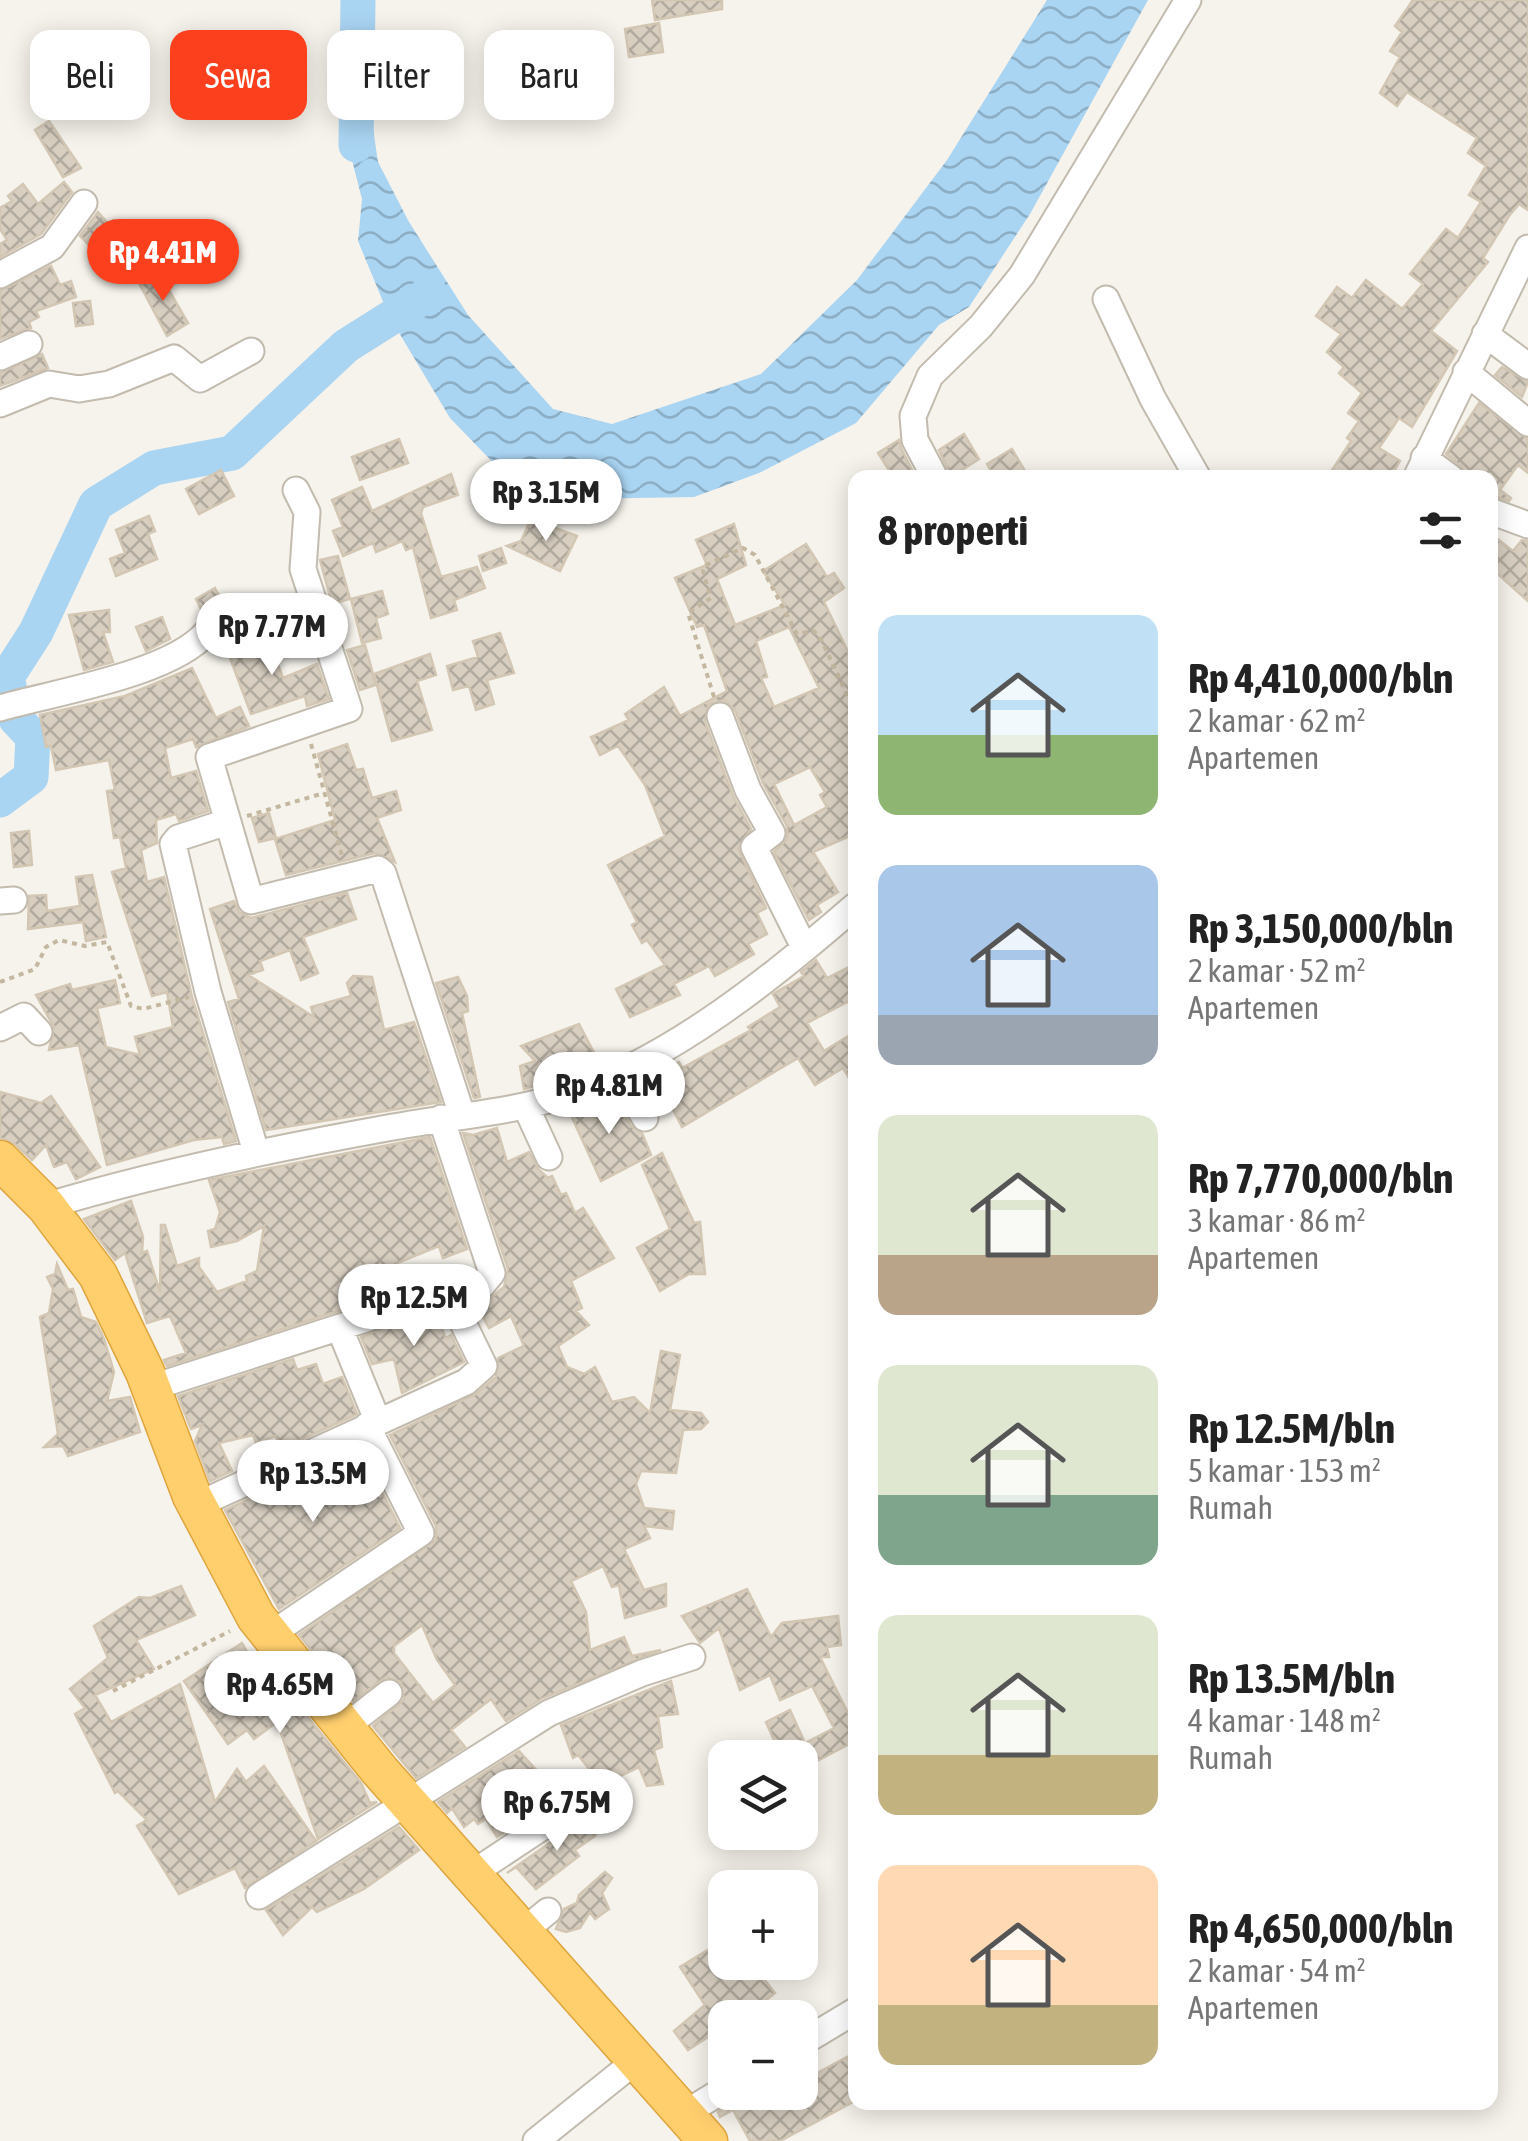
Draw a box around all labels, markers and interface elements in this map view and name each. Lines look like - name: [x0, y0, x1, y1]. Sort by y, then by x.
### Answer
- chip: Beli: [30, 30, 150, 120]
- chip: Sewa: [170, 30, 307, 120]
- chip: Filter: [327, 30, 464, 120]
- chip: Baru: [484, 30, 614, 120]
- pin: Rp 4.41M: [60, 219, 266, 304]
- text: Rp 4.41M: [109, 233, 217, 270]
- pin: Rp 3.15M: [443, 459, 649, 544]
- text: Rp 3.15M: [492, 473, 600, 510]
- icon: filters: [1413, 503, 1468, 558]
- text: 8 properti: [878, 506, 1028, 554]
- pin: Rp 7.77M: [169, 593, 375, 678]
- text: Rp 7.77M: [218, 607, 326, 644]
- text: Rp 4,410,000/bln: [1188, 654, 1453, 702]
- icon: home: [958, 655, 1078, 775]
- text: 2 kamar · 62 m²: [1188, 702, 1366, 739]
- text: Apartemen: [1188, 739, 1319, 776]
- text: Rp 3,150,000/bln: [1188, 904, 1453, 952]
- icon: home: [958, 905, 1078, 1025]
- text: 2 kamar · 52 m²: [1188, 952, 1366, 989]
- text: Apartemen: [1188, 989, 1319, 1026]
- pin: Rp 4.81M: [506, 1052, 712, 1137]
- text: Rp 4.81M: [555, 1066, 663, 1103]
- text: Rp 7,770,000/bln: [1188, 1154, 1453, 1202]
- icon: home: [958, 1155, 1078, 1275]
- text: 3 kamar · 86 m²: [1188, 1202, 1366, 1239]
- text: Apartemen: [1188, 1239, 1319, 1276]
- pin: Rp 12.5M: [311, 1264, 517, 1349]
- text: Rp 12.5M: [360, 1278, 468, 1315]
- text: Rp 12.5M/bln: [1188, 1404, 1395, 1452]
- icon: home: [958, 1405, 1078, 1525]
- pin: Rp 13.5M: [210, 1440, 416, 1525]
- text: 5 kamar · 153 m²: [1188, 1452, 1381, 1489]
- text: Rp 13.5M: [259, 1454, 367, 1491]
- text: Rumah: [1188, 1489, 1273, 1526]
- pin: Rp 4.65M: [177, 1651, 383, 1736]
- text: Rp 13.5M/bln: [1188, 1654, 1395, 1702]
- icon: home: [958, 1655, 1078, 1775]
- text: Rp 4.65M: [226, 1665, 334, 1702]
- text: 4 kamar · 148 m²: [1188, 1702, 1381, 1739]
- text: Rumah: [1188, 1739, 1273, 1776]
- map controls: [708, 1740, 818, 2110]
- button: layers: [708, 1740, 818, 1850]
- pin: Rp 6.75M: [454, 1769, 660, 1854]
- text: Rp 6.75M: [503, 1783, 611, 1820]
- button: +: [708, 1870, 818, 1980]
- text: Rp 4,650,000/bln: [1188, 1904, 1453, 1952]
- icon: home: [958, 1905, 1078, 2025]
- text: 2 kamar · 54 m²: [1188, 1952, 1366, 1989]
- text: Apartemen: [1188, 1989, 1319, 2026]
- button: −: [708, 2000, 818, 2110]

